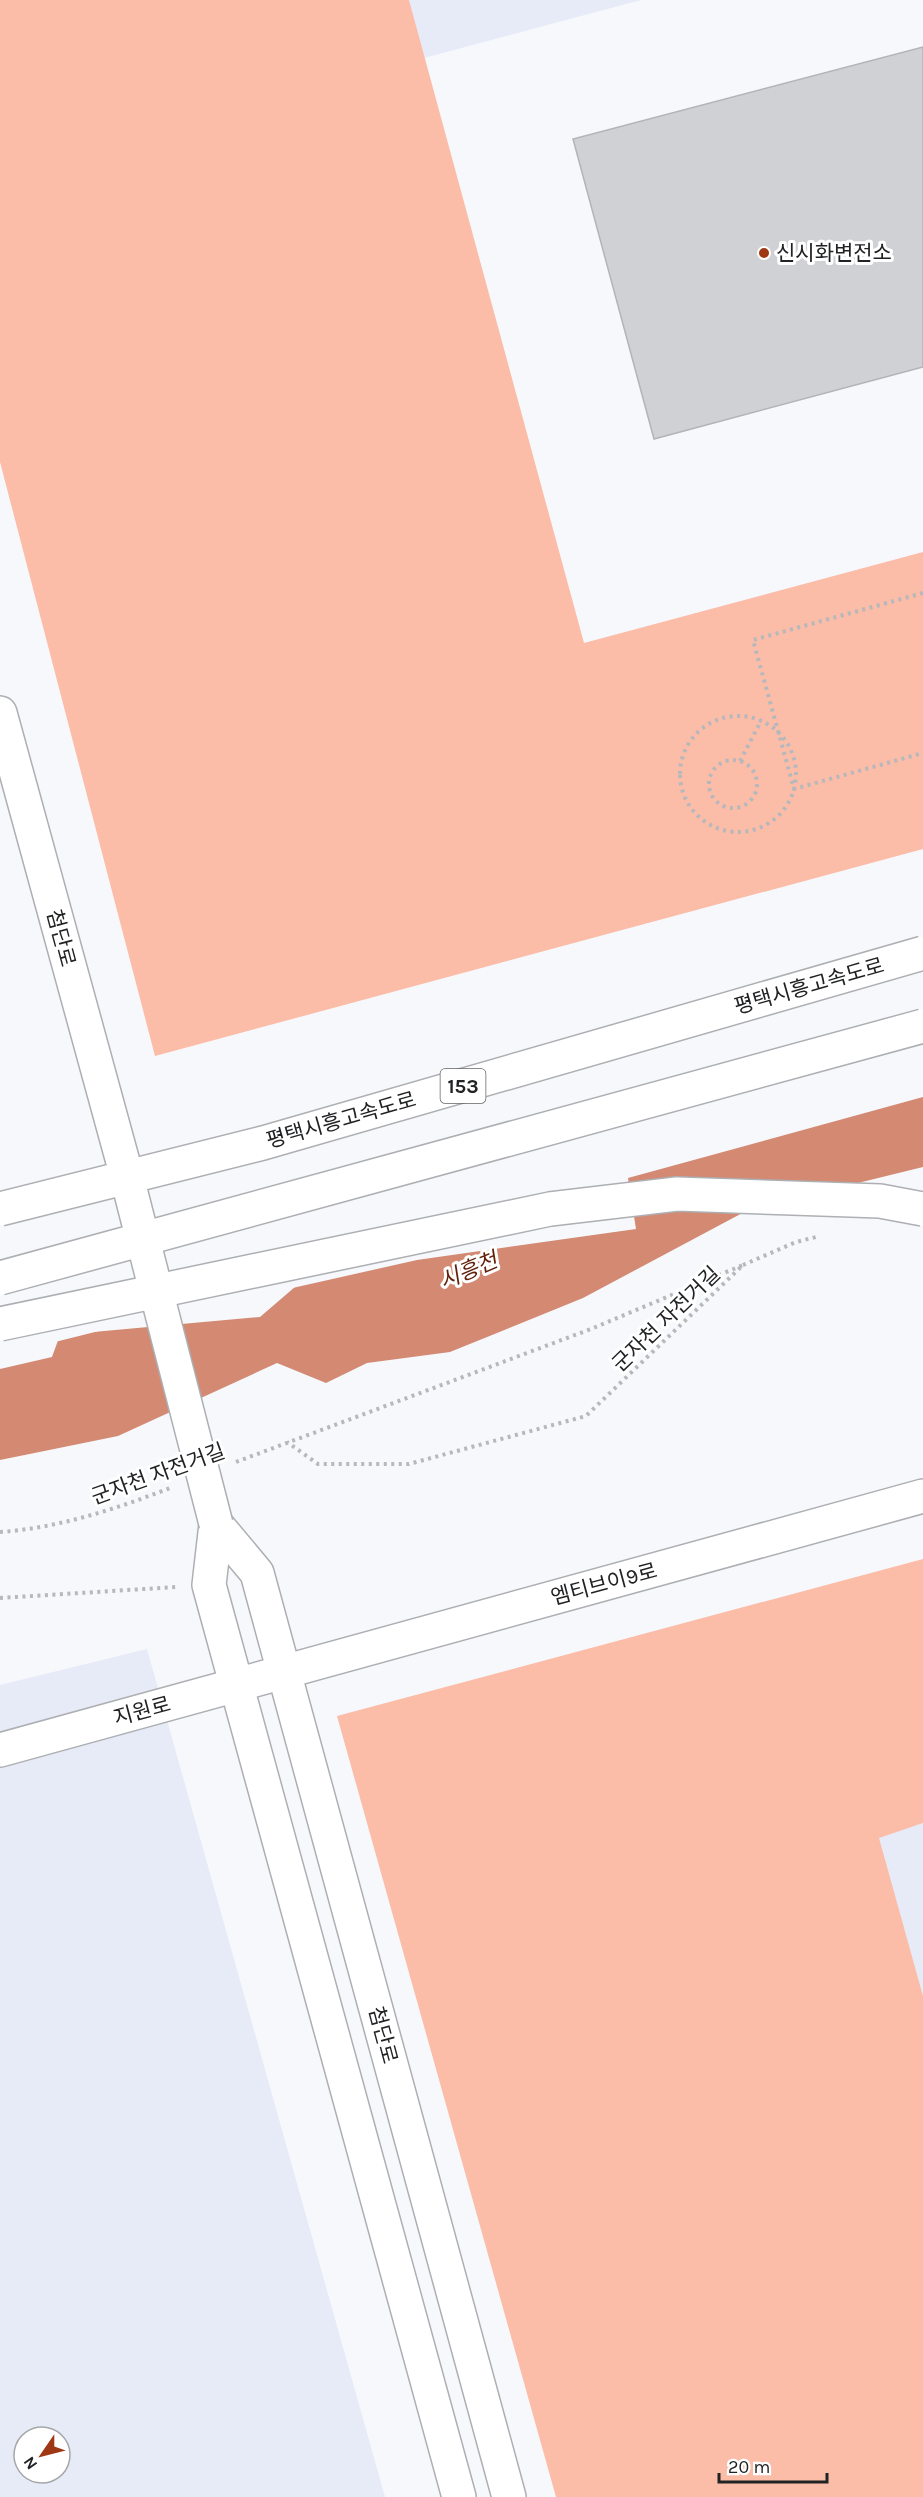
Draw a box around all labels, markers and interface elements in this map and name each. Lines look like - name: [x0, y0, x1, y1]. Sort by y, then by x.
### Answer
- place label: 신시화변전소: [776, 241, 892, 265]
- marker: 신시화변전소: [757, 246, 771, 260]
- street label: 첨단로: [42, 907, 80, 969]
- street label: 평택시흥고속도로: [731, 953, 887, 1019]
- road number: 153: [440, 1069, 486, 1103]
- street label: 평택시흥고속도로: [263, 1087, 419, 1153]
- water label: 시흥천: [435, 1246, 504, 1295]
- street label: 군자천 자전거길: [607, 1262, 725, 1376]
- street label: 군자천 자전거길: [88, 1439, 228, 1509]
- street label: 엠티브이9로: [548, 1558, 660, 1610]
- street label: 지원로: [111, 1692, 173, 1730]
- street label: 첨단로: [364, 2004, 402, 2066]
- north arrow: [12, 2425, 72, 2485]
- scale bar: [719, 2446, 827, 2484]
- text: N: [19, 2453, 41, 2473]
- text: 20 m: [728, 2456, 770, 2478]

